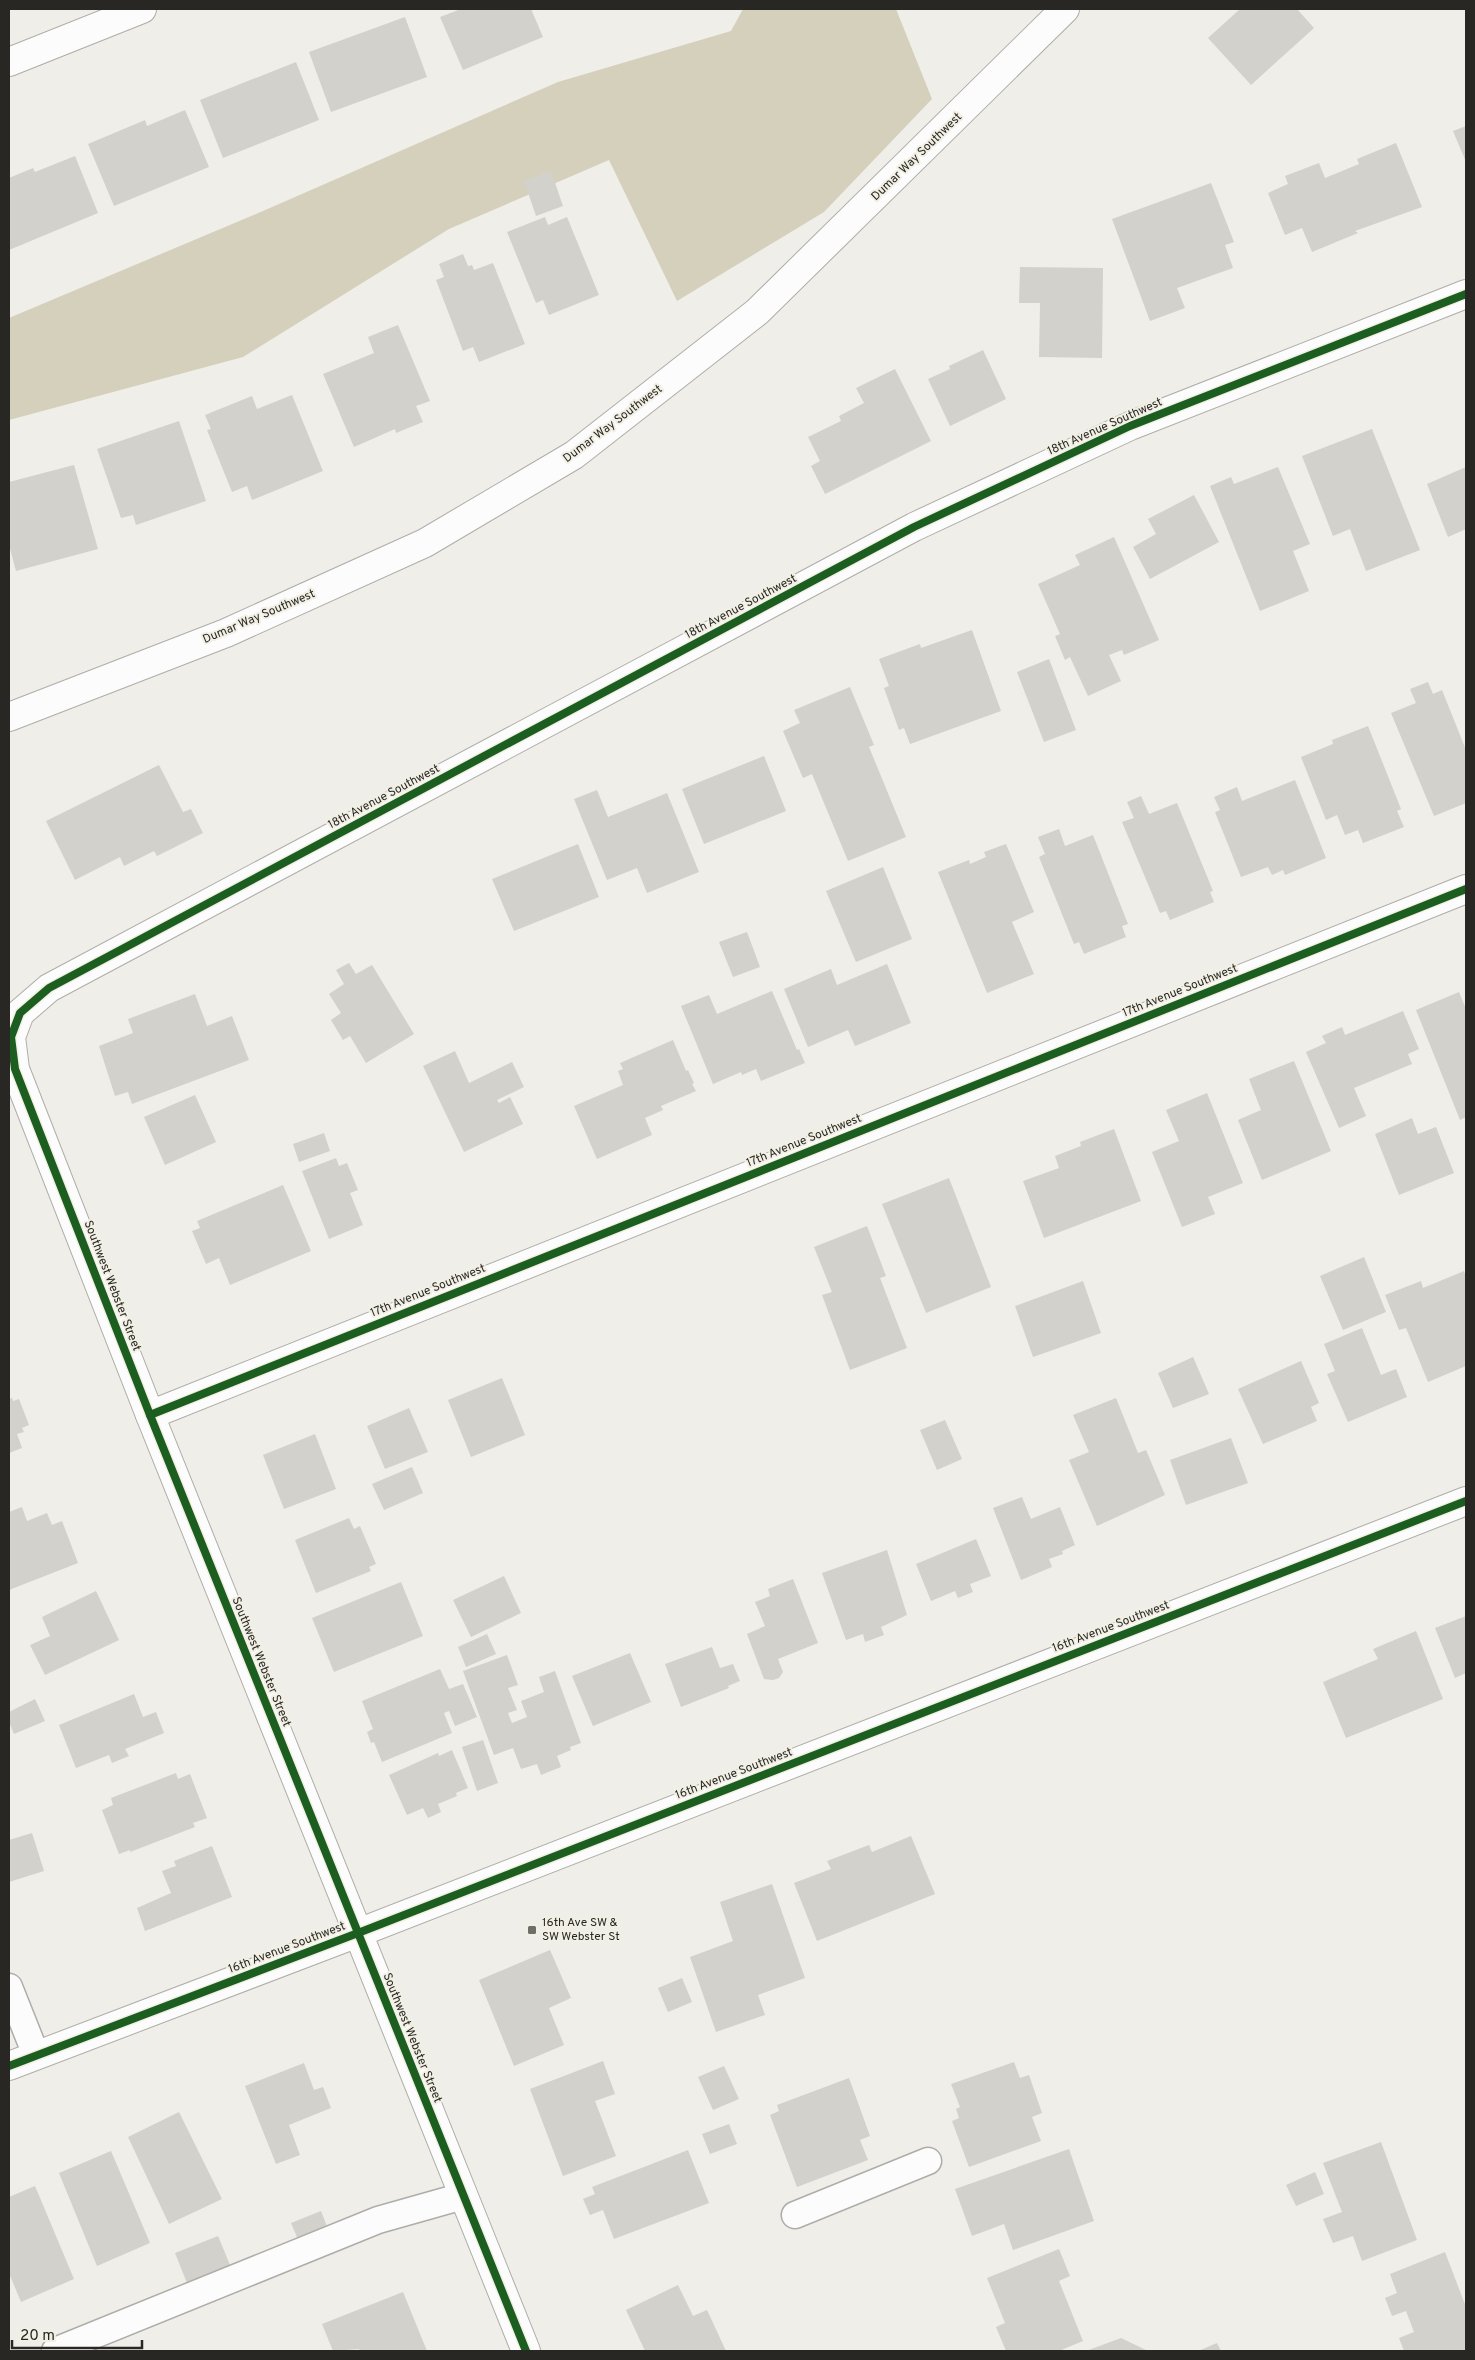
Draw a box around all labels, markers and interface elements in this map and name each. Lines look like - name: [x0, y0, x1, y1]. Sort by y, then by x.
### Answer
- street label: Dumar Way Southwest: [868, 109, 966, 205]
- street label: Dumar Way Southwest: [560, 381, 666, 467]
- street label: 18th Avenue Southwest: [1045, 394, 1165, 460]
- street label: 18th Avenue Southwest: [682, 571, 800, 643]
- street label: Dumar Way Southwest: [200, 586, 318, 648]
- street label: 18th Avenue Southwest: [325, 761, 443, 833]
- street label: 17th Avenue Southwest: [1120, 961, 1240, 1021]
- street label: 17th Avenue Southwest: [744, 1111, 864, 1171]
- street label: Southwest Webster Street: [80, 1218, 144, 1354]
- street label: 17th Avenue Southwest: [368, 1261, 488, 1321]
- street label: Southwest Webster Street: [228, 1595, 294, 1729]
- street label: 16th Avenue Southwest: [1050, 1597, 1172, 1657]
- street label: 16th Avenue Southwest: [673, 1744, 795, 1804]
- place label: 16th Ave SW & SW Webster St: [542, 1915, 620, 1945]
- street label: 16th Avenue Southwest: [226, 1918, 348, 1978]
- marker: 16th Ave SW & SW Webster St: [526, 1924, 538, 1936]
- street label: Southwest Webster Street: [379, 1971, 445, 2105]
- scale bar: [12, 2318, 142, 2350]
- text: 20 m: [20, 2327, 55, 2346]

